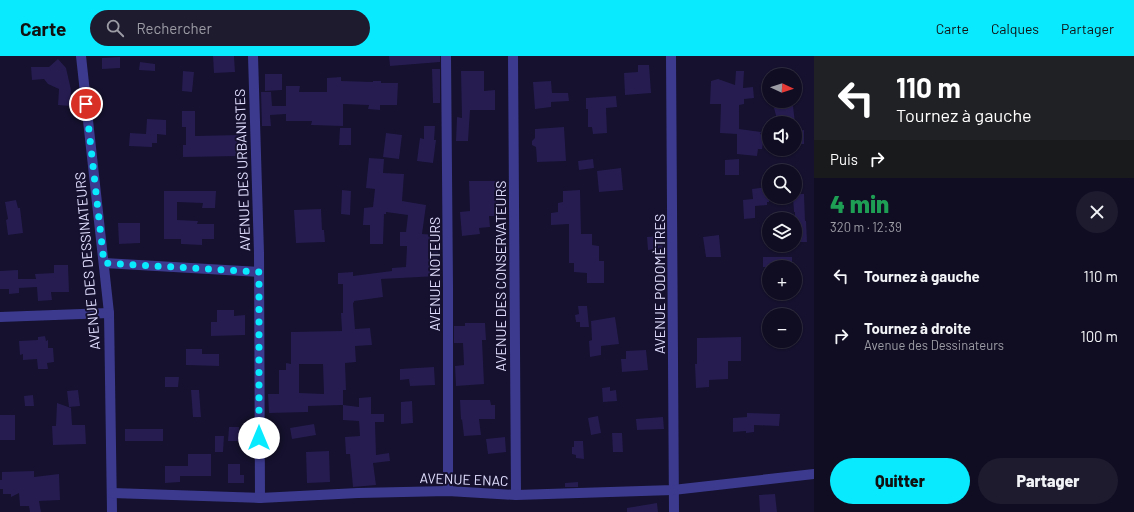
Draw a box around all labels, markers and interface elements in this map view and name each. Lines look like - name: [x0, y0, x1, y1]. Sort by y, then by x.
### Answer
- search box: [90, 10, 370, 46]
- text: Carte: [20, 17, 66, 40]
- icon: search: [104, 17, 126, 39]
- text: Rechercher: [136, 19, 212, 37]
- text: Carte: [936, 20, 969, 37]
- text: Calques: [991, 20, 1039, 37]
- text: Partager: [1061, 20, 1114, 37]
- north arrow: [762, 68, 802, 108]
- map controls: [762, 68, 802, 348]
- text: 110 m: [896, 70, 961, 104]
- icon: left: [830, 72, 882, 124]
- pin: [69, 87, 103, 121]
- street label: AVENUE DES URBANISTES: [231, 89, 253, 251]
- icon: arrive: [75, 93, 97, 115]
- text: Tournez à gauche: [896, 104, 1032, 126]
- button: sound: [762, 116, 802, 156]
- icon: right: [866, 148, 888, 170]
- text: Puis: [830, 150, 858, 168]
- button: search: [762, 164, 802, 204]
- street label: AVENUE DES DESSINATEURS: [71, 171, 103, 351]
- street label: AVENUE DES CONSERVATEURS: [492, 181, 509, 371]
- text: 4 min: [830, 189, 889, 218]
- button: close: [1076, 191, 1118, 233]
- button: layers: [762, 212, 802, 252]
- street label: AVENUE PODOMÈTRES: [651, 214, 668, 354]
- street label: AVENUE NOTEURS: [426, 217, 443, 331]
- text: 320 m · 12:39: [830, 219, 902, 235]
- button: +: [762, 260, 802, 300]
- icon: left: [830, 265, 852, 287]
- text: Tournez à gauche: [864, 267, 980, 285]
- text: 110 m: [1084, 267, 1118, 285]
- button: −: [762, 308, 802, 348]
- text: Tournez à droite: [864, 319, 971, 337]
- icon: right: [830, 325, 852, 347]
- text: 100 m: [1080, 327, 1118, 345]
- text: Avenue des Dessinateurs: [864, 337, 1004, 353]
- position arrow: [238, 417, 280, 459]
- button: Quitter: [830, 458, 970, 504]
- button: Partager: [978, 458, 1118, 504]
- street label: AVENUE ENAC: [419, 469, 509, 489]

